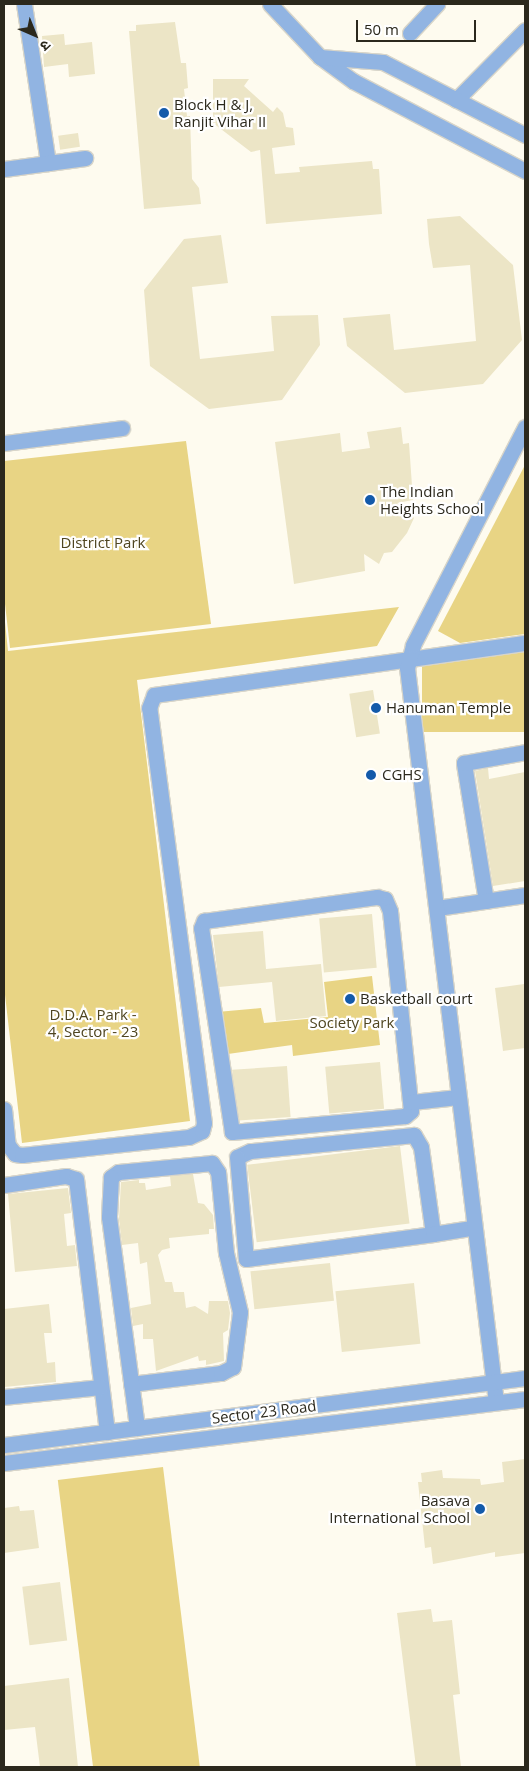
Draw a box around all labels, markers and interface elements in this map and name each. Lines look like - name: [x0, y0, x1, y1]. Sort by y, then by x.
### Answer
- north arrow: [10, 10, 60, 60]
- scale bar: [359, 10, 479, 42]
- text: 50 m: [364, 19, 399, 39]
- text: उ: [36, 36, 55, 56]
- place label: Block H & J, Ranjit Vihar II: [174, 95, 266, 130]
- marker: Block H & J, Ranjit Vihar II: [158, 107, 170, 119]
- place label: The Indian Heights School: [380, 482, 483, 517]
- marker: The Indian Heights School: [364, 494, 376, 506]
- park label: District Park: [61, 534, 145, 552]
- place label: Hanuman Temple: [386, 699, 511, 717]
- marker: Hanuman Temple: [370, 702, 382, 714]
- place label: CGHS: [382, 766, 422, 784]
- marker: CGHS: [364, 768, 378, 782]
- place label: Basketball court: [360, 990, 473, 1008]
- marker: Basketball court: [344, 993, 356, 1005]
- park label: D.D.A. Park - 4, Sector - 23: [48, 1005, 138, 1040]
- park label: Society Park: [310, 1014, 394, 1032]
- street label: Sector 23 Road: [211, 1397, 317, 1427]
- place label: Basava International School: [329, 1491, 470, 1526]
- marker: Basava International School: [474, 1503, 486, 1515]

